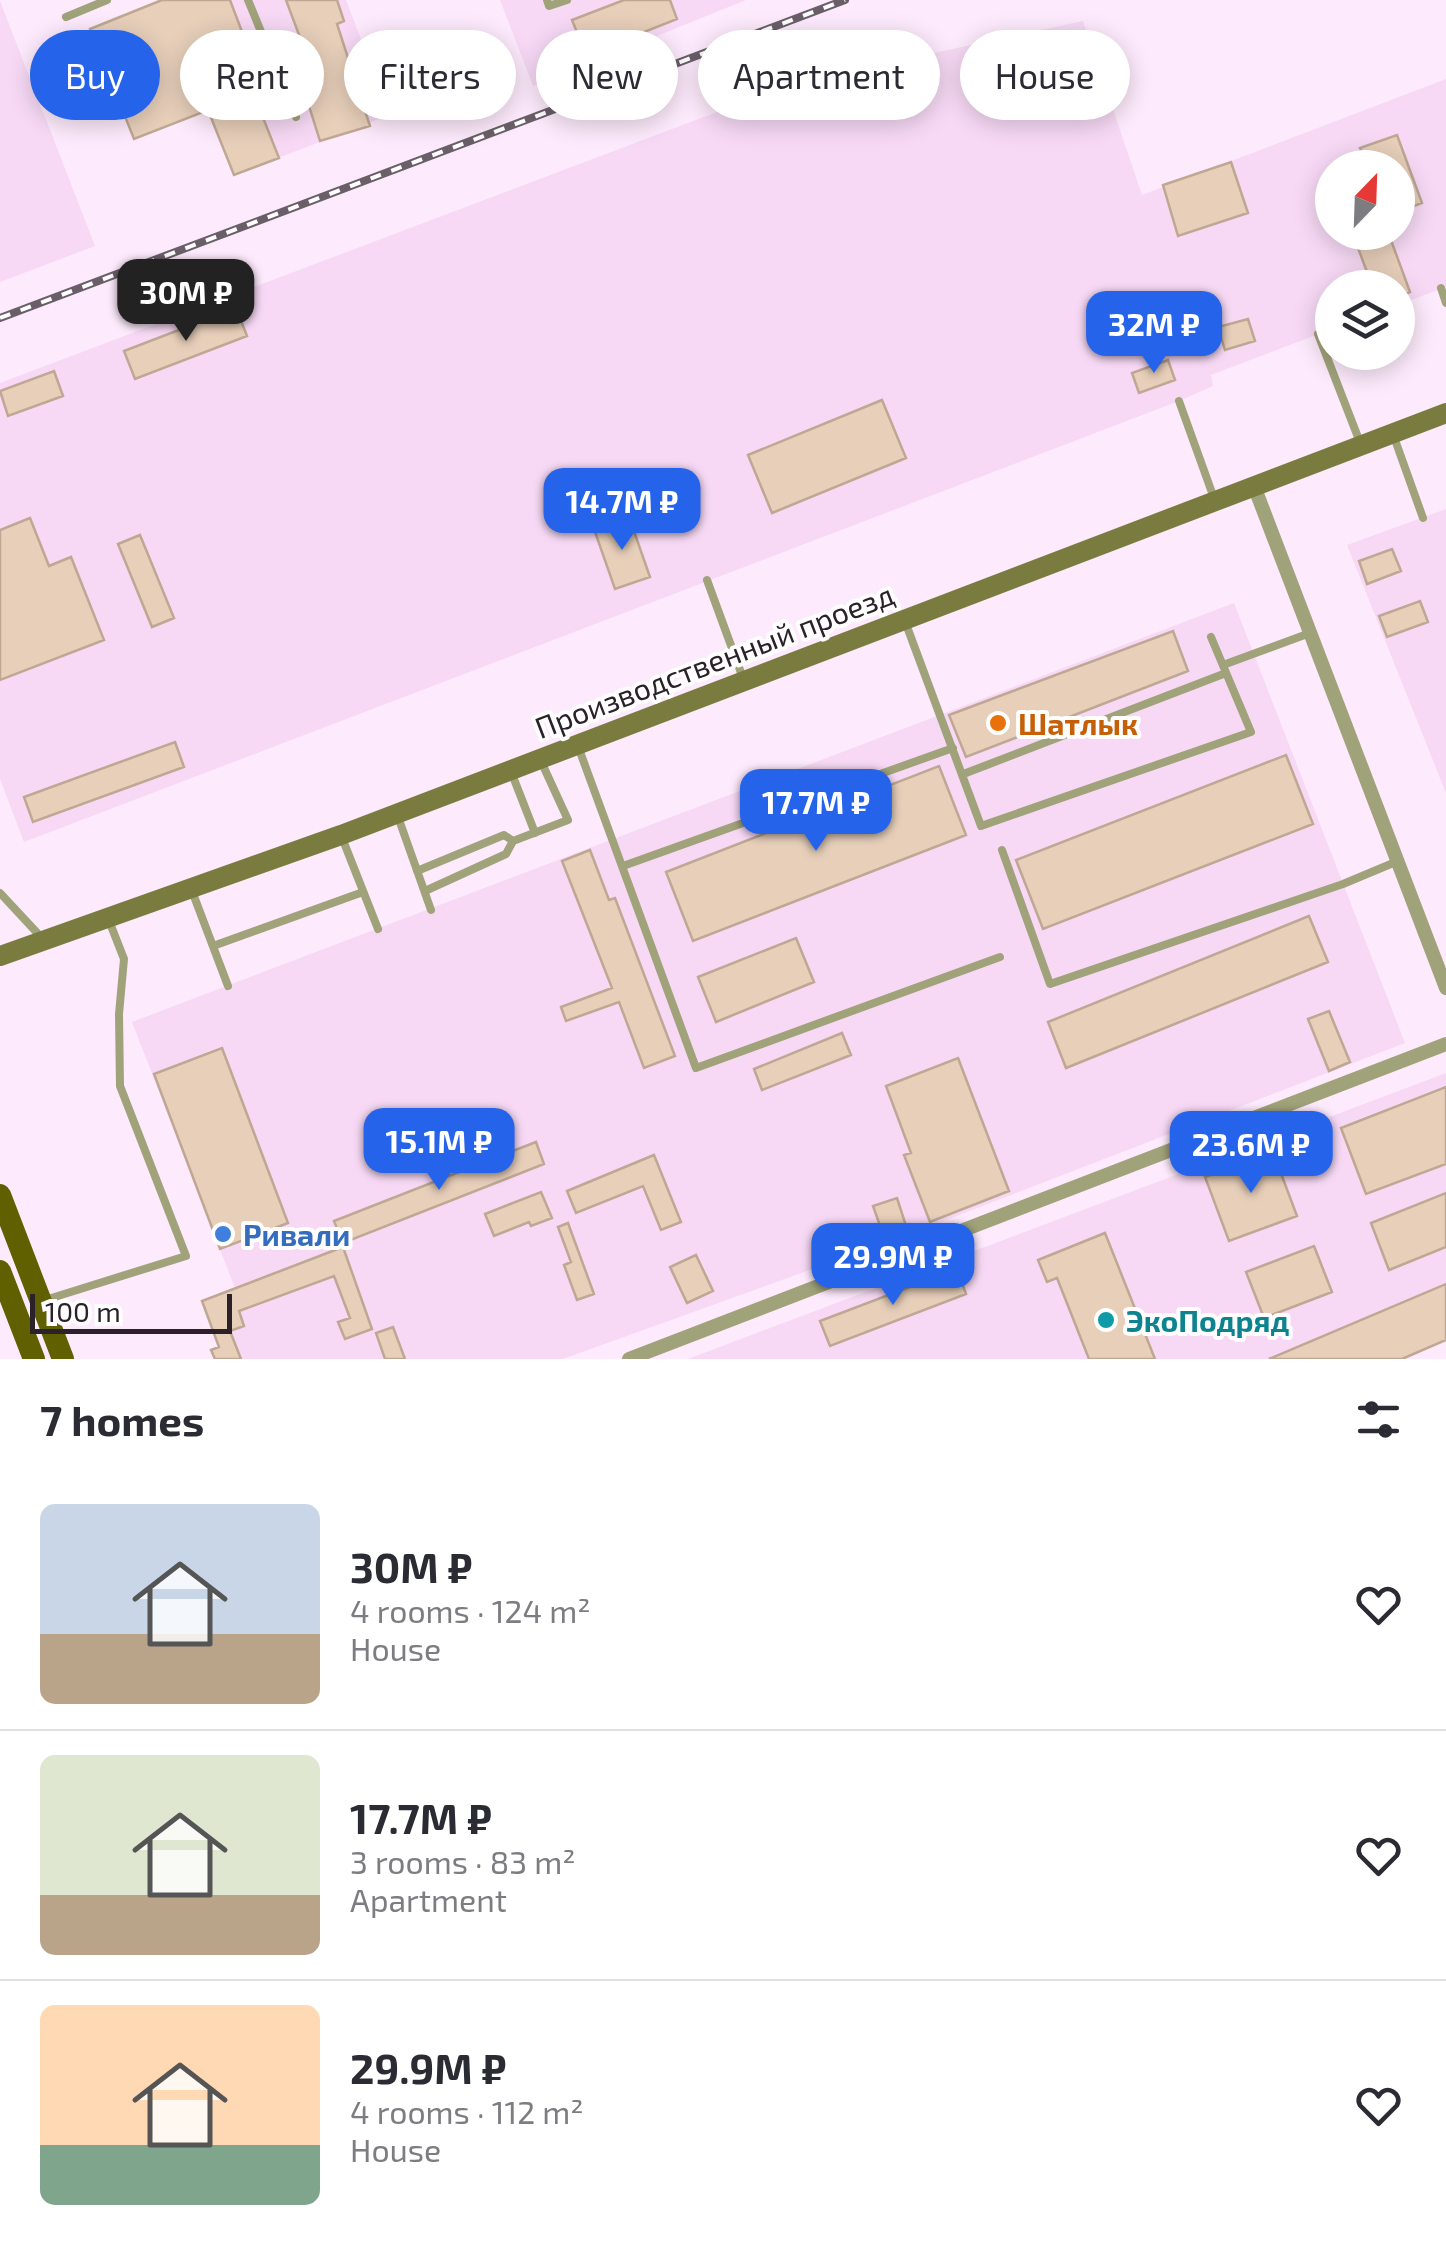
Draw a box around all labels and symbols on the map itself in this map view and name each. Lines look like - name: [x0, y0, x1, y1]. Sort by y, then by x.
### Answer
- north arrow: [1315, 150, 1415, 250]
- pin: 30M ₽: [116, 259, 256, 344]
- pin: 32M ₽: [1084, 291, 1224, 376]
- pin: 14.7M ₽: [530, 468, 714, 553]
- street label: Производственный проезд: [529, 575, 899, 745]
- place label: Шатлык: [1018, 705, 1138, 741]
- marker: Шатлык: [987, 712, 1009, 734]
- pin: 17.7M ₽: [724, 769, 908, 854]
- pin: 15.1M ₽: [347, 1108, 531, 1193]
- pin: 23.6M ₽: [1159, 1111, 1343, 1196]
- place label: Ривали: [243, 1216, 350, 1252]
- marker: Ривали: [212, 1223, 234, 1245]
- pin: 29.9M ₽: [801, 1223, 985, 1308]
- scale bar: [30, 1289, 232, 1334]
- place label: ЭкоПодряд: [1126, 1302, 1289, 1338]
- marker: ЭкоПодряд: [1095, 1309, 1117, 1331]

